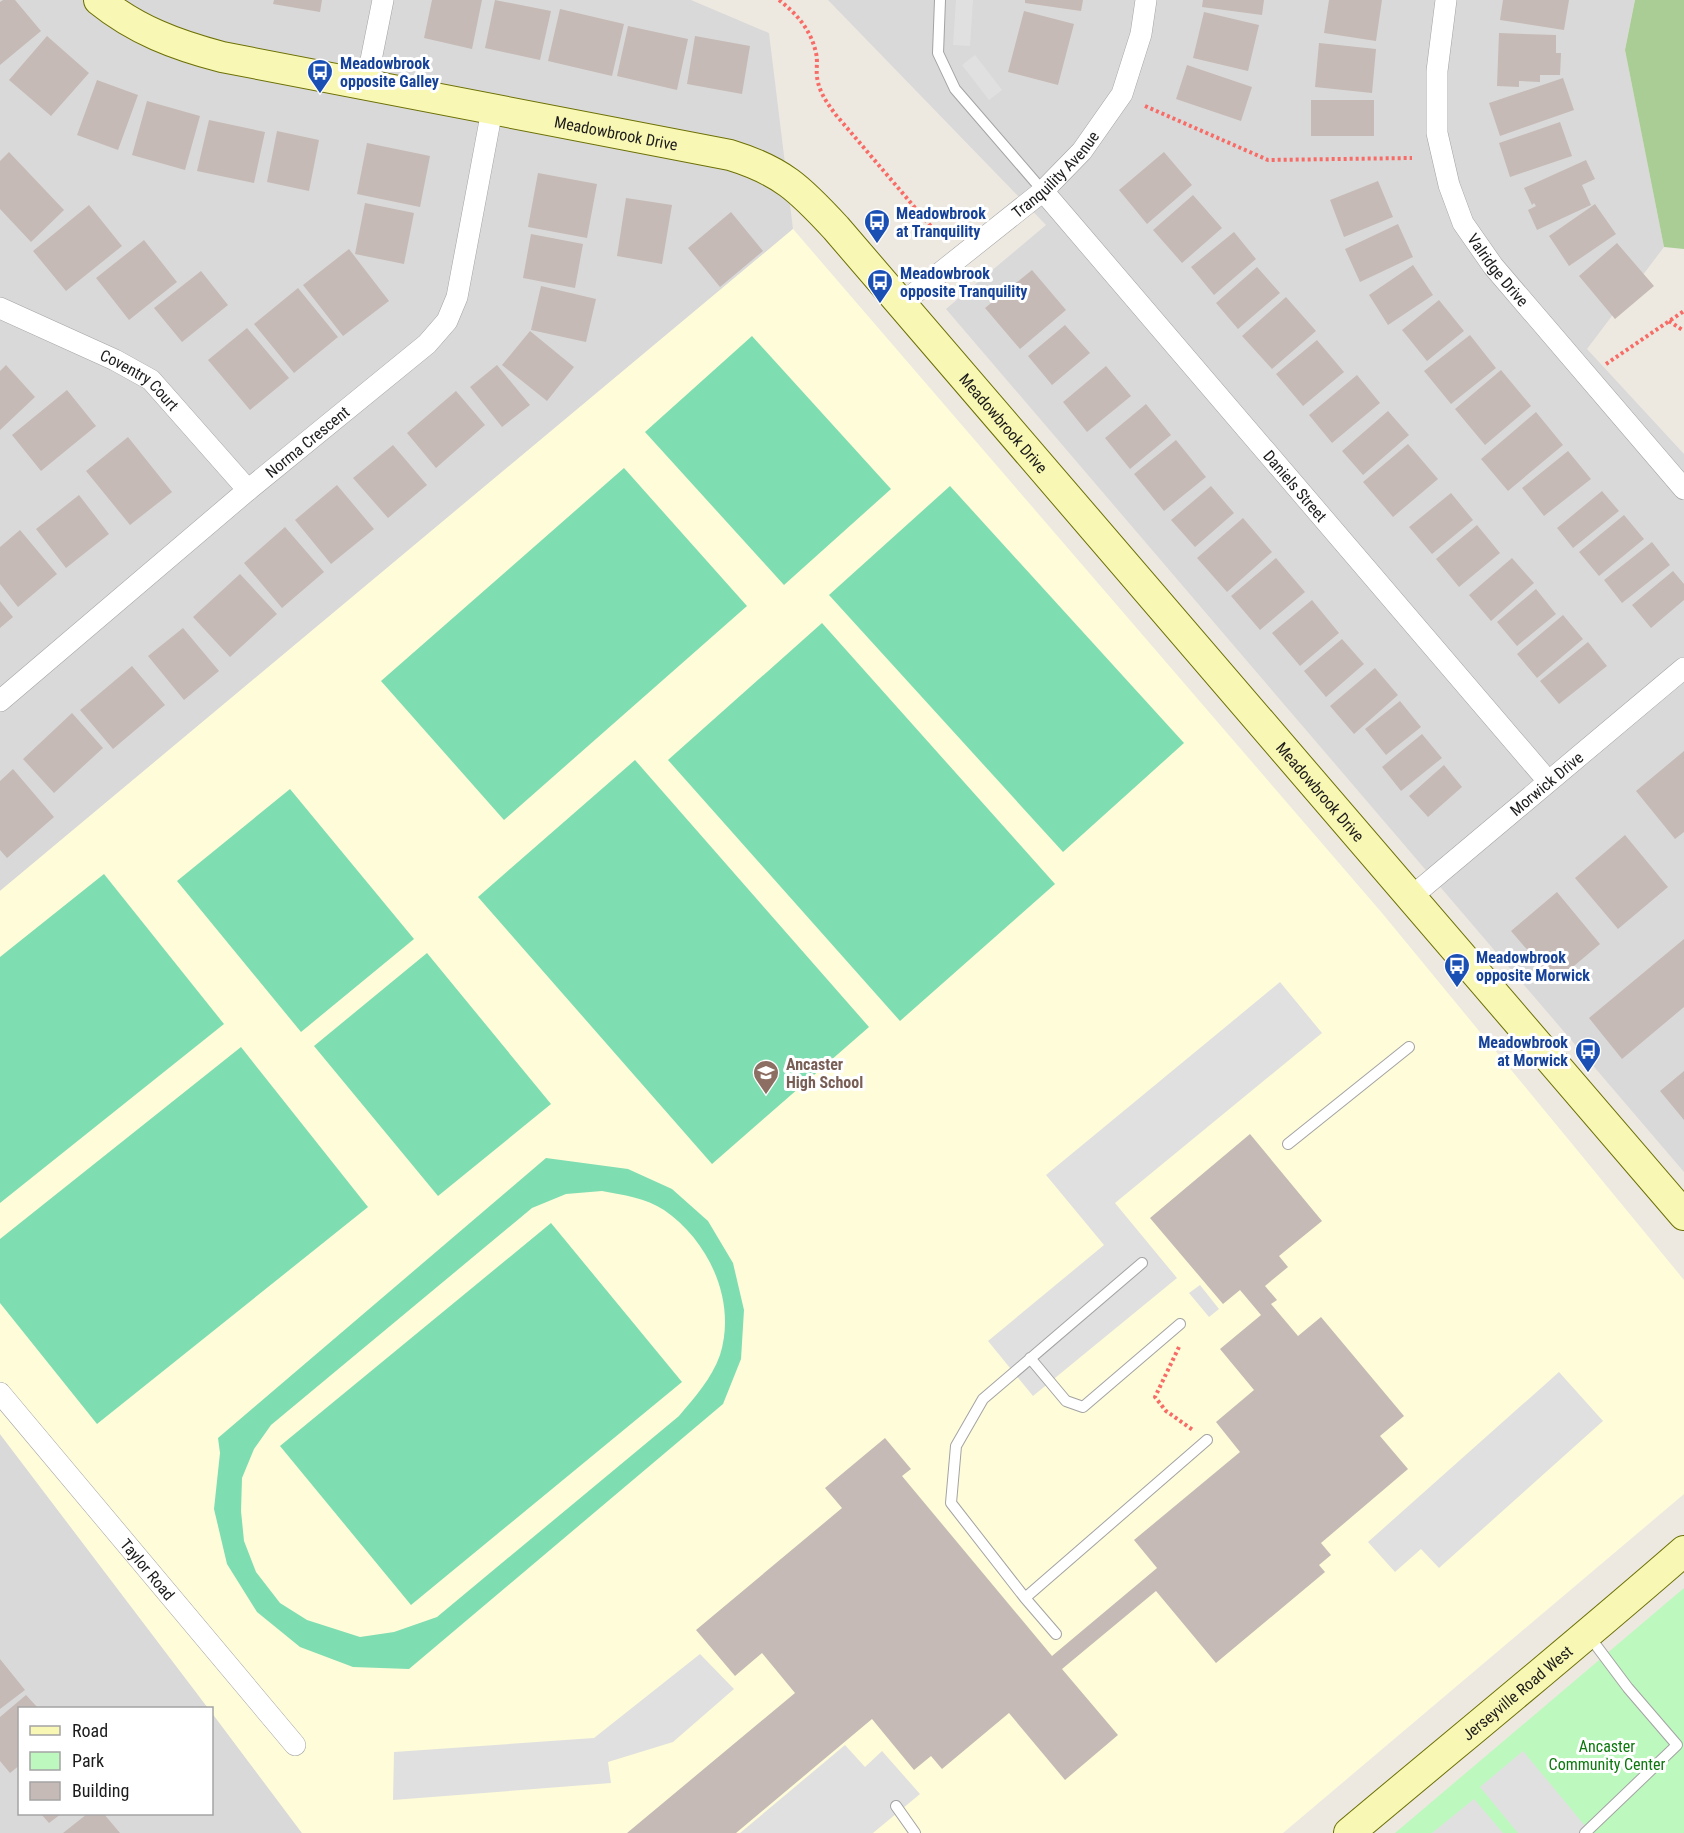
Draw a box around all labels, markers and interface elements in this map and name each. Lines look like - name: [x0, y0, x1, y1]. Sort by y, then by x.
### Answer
- place label: Meadowbrook opposite Galley: [340, 54, 439, 91]
- bus stop icon: Meadowbrook opposite Galley: [305, 57, 335, 95]
- street label: Meadowbrook Drive: [553, 112, 679, 155]
- street label: Tranquility Avenue: [1008, 127, 1103, 222]
- place label: Meadowbrook at Tranquility: [896, 204, 986, 241]
- bus stop icon: Meadowbrook at Tranquility: [862, 207, 892, 245]
- street label: Valridge Drive: [1463, 230, 1532, 310]
- place label: Meadowbrook opposite Tranquility: [900, 264, 1027, 301]
- bus stop icon: Meadowbrook opposite Tranquility: [865, 267, 895, 305]
- street label: Coventry Court: [97, 346, 183, 415]
- street label: Meadowbrook Drive: [955, 370, 1051, 477]
- street label: Norma Crescent: [262, 402, 353, 482]
- street label: Daniels Street: [1259, 447, 1331, 526]
- street label: Meadowbrook Drive: [1272, 738, 1368, 846]
- street label: Morwick Drive: [1506, 748, 1587, 820]
- place label: Meadowbrook opposite Morwick: [1476, 948, 1590, 985]
- bus stop icon: Meadowbrook opposite Morwick: [1442, 951, 1472, 989]
- place label: Meadowbrook at Morwick: [1478, 1033, 1568, 1070]
- bus stop icon: Meadowbrook at Morwick: [1573, 1036, 1603, 1074]
- place label: Ancaster High School: [786, 1055, 863, 1092]
- school or university icon: Ancaster High School: [751, 1058, 781, 1096]
- street label: Taylor Road: [116, 1535, 178, 1604]
- street label: Jerseyville Road West: [1459, 1641, 1577, 1745]
- legend: [18, 1707, 213, 1815]
- text: Road: [72, 1720, 108, 1741]
- park label: Ancaster Community Center: [1549, 1737, 1666, 1774]
- text: Park: [72, 1750, 104, 1771]
- text: Building: [72, 1780, 129, 1801]

